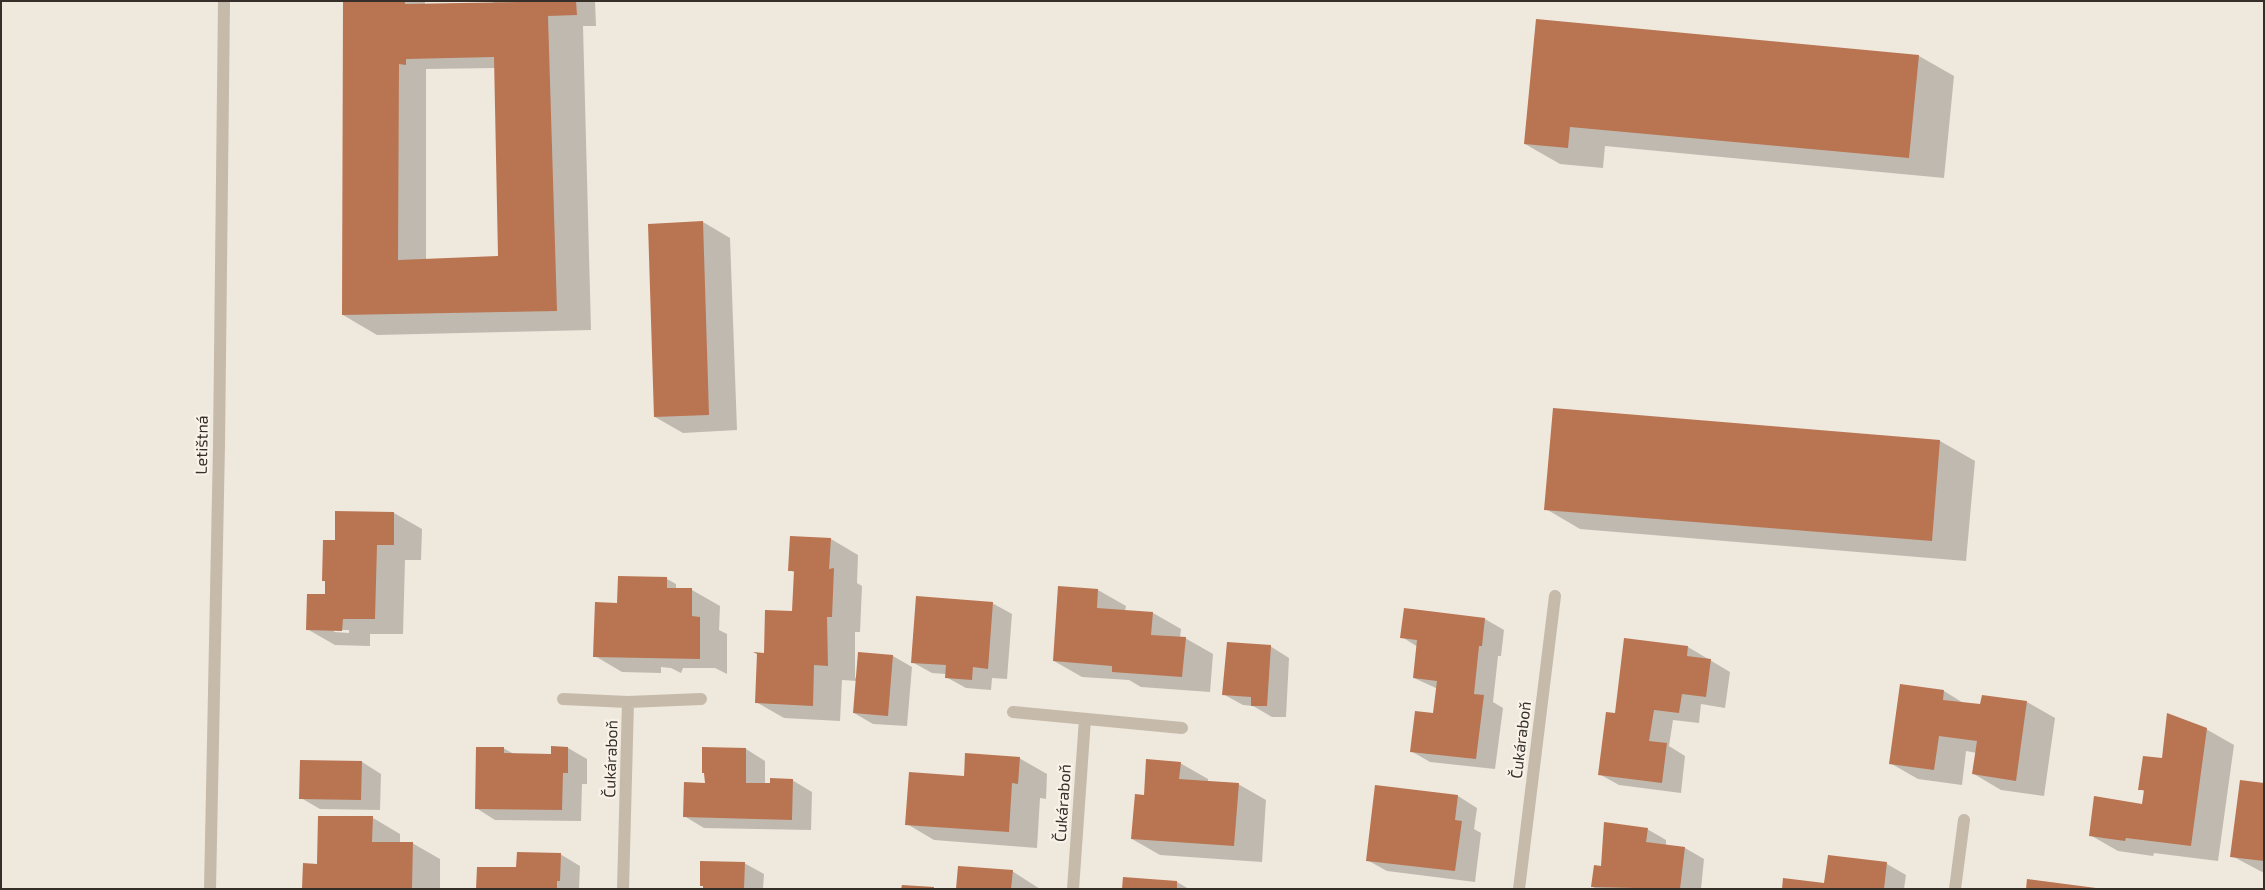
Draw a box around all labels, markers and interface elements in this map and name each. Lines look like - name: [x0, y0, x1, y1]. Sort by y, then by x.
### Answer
- street label: Letištná: [192, 415, 212, 475]
- street label: Čukáraboň: [1507, 700, 1535, 780]
- street label: Čukáraboň: [600, 720, 622, 798]
- street label: Čukáraboň: [1051, 763, 1075, 843]

